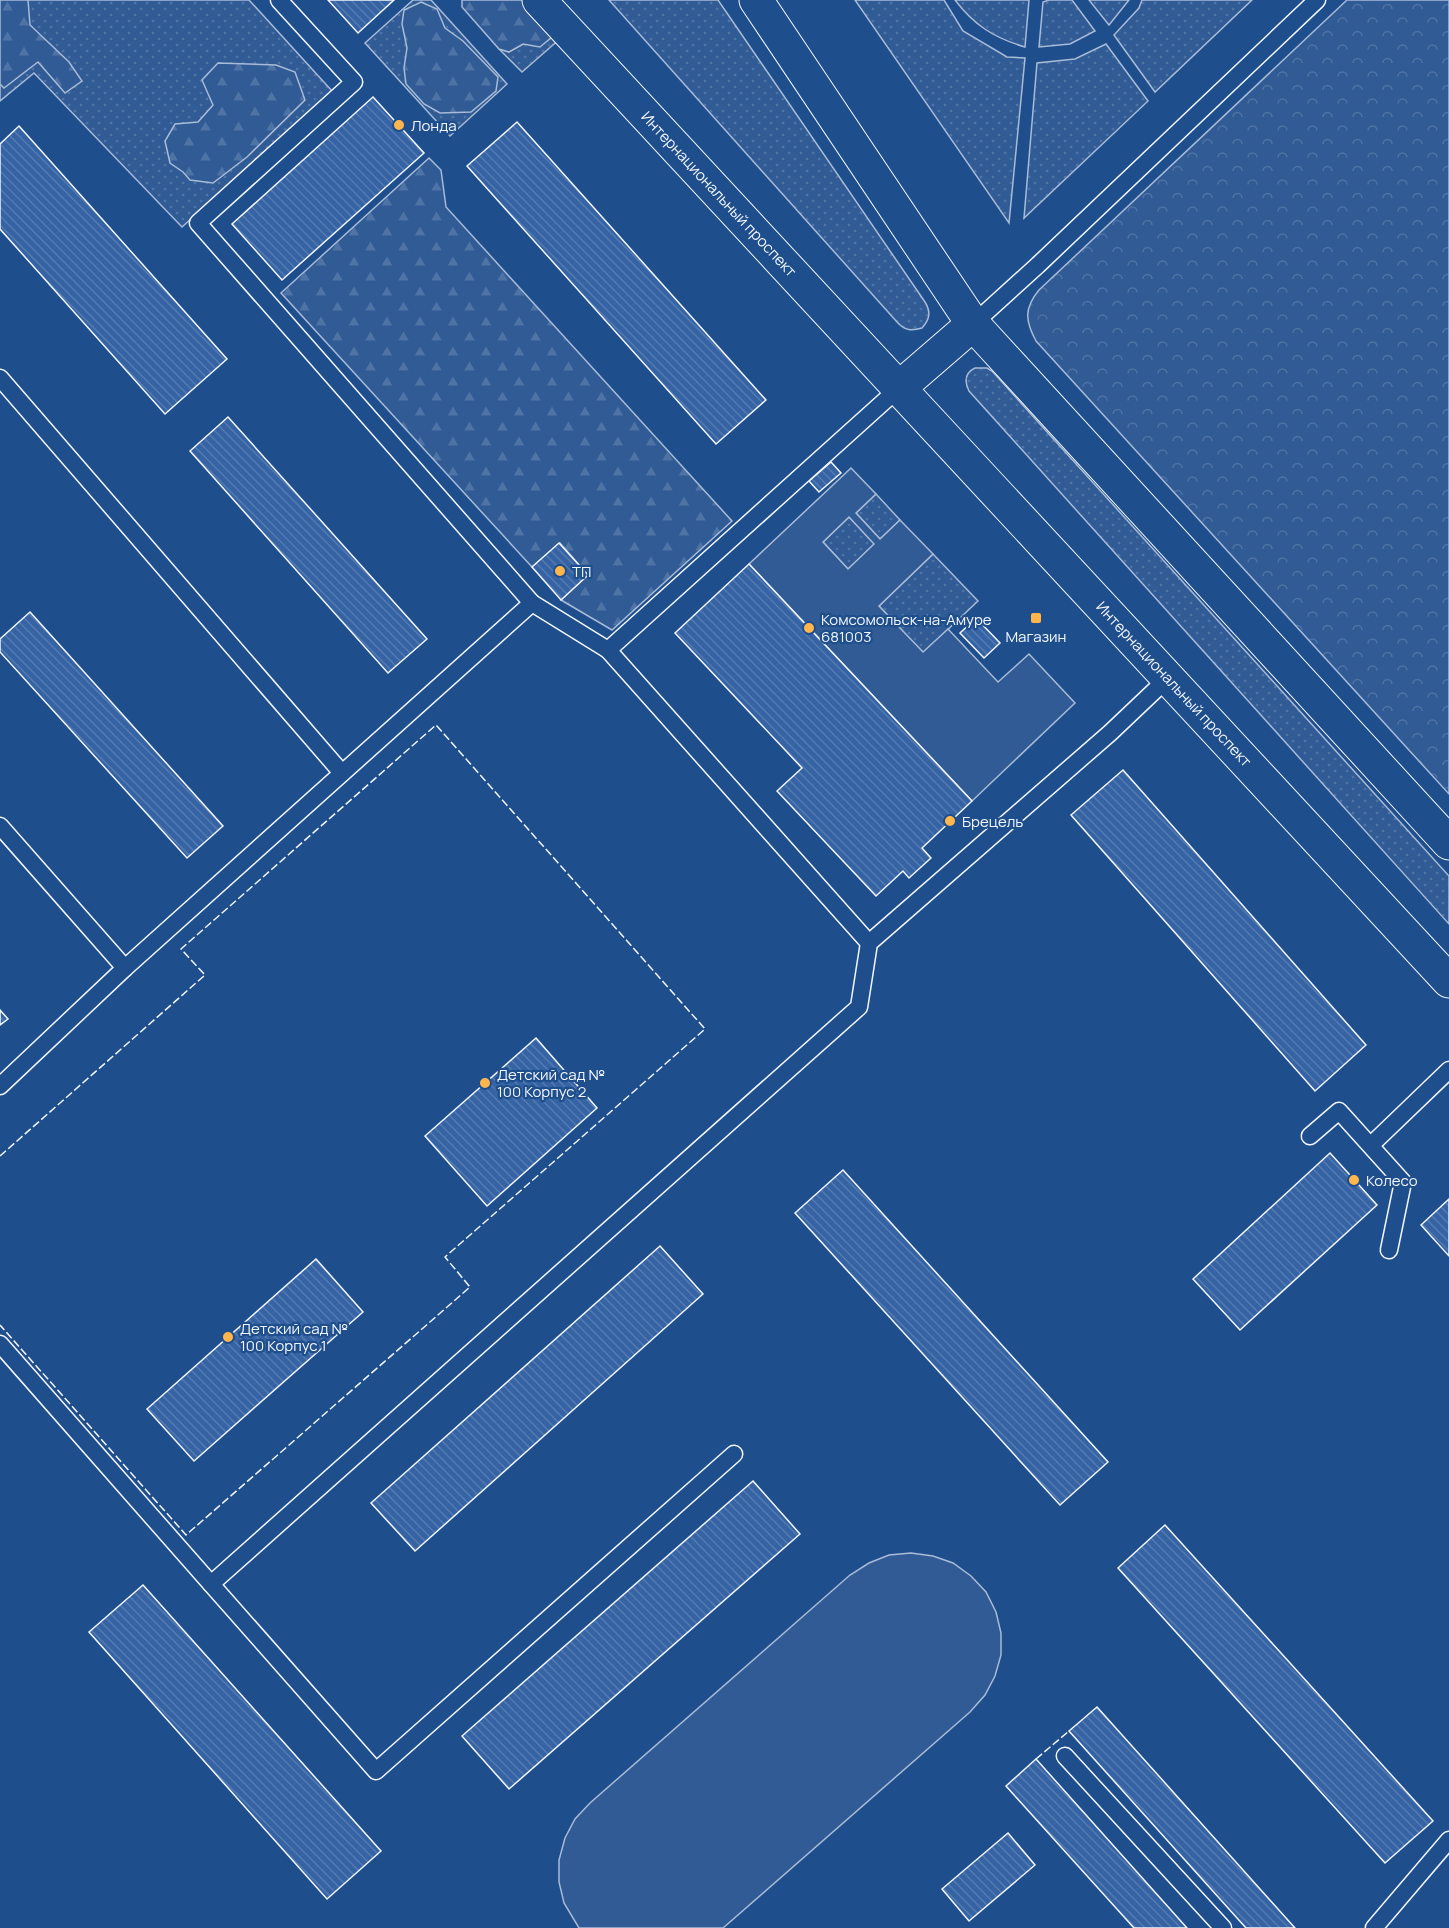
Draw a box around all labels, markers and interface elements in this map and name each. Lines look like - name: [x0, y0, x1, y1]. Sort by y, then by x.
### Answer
- street label: Интернациональный проспект: [637, 107, 802, 282]
- place label: Лонда: [411, 115, 457, 136]
- marker: Лонда: [392, 118, 406, 132]
- place label: ТП: [572, 561, 591, 582]
- marker: ТП: [553, 564, 567, 578]
- street label: Интернациональный проспект: [1092, 597, 1257, 772]
- place label: Комсомольск-на-Амуре 681003: [821, 609, 992, 647]
- marker: Магазин: [1029, 611, 1043, 625]
- marker: Комсомольск-на-Амуре 681003: [802, 621, 816, 635]
- place label: Магазин: [1006, 626, 1066, 647]
- place label: Брецель: [962, 811, 1023, 832]
- marker: Брецель: [943, 814, 957, 828]
- place label: Детский сад № 100 Корпус 2: [497, 1064, 605, 1102]
- marker: Детский сад № 100 Корпус 2: [478, 1076, 492, 1090]
- place label: Колесо: [1366, 1170, 1418, 1191]
- marker: Колесо: [1347, 1173, 1361, 1187]
- place label: Детский сад № 100 Корпус 1: [240, 1318, 348, 1356]
- marker: Детский сад № 100 Корпус 1: [221, 1330, 235, 1344]

